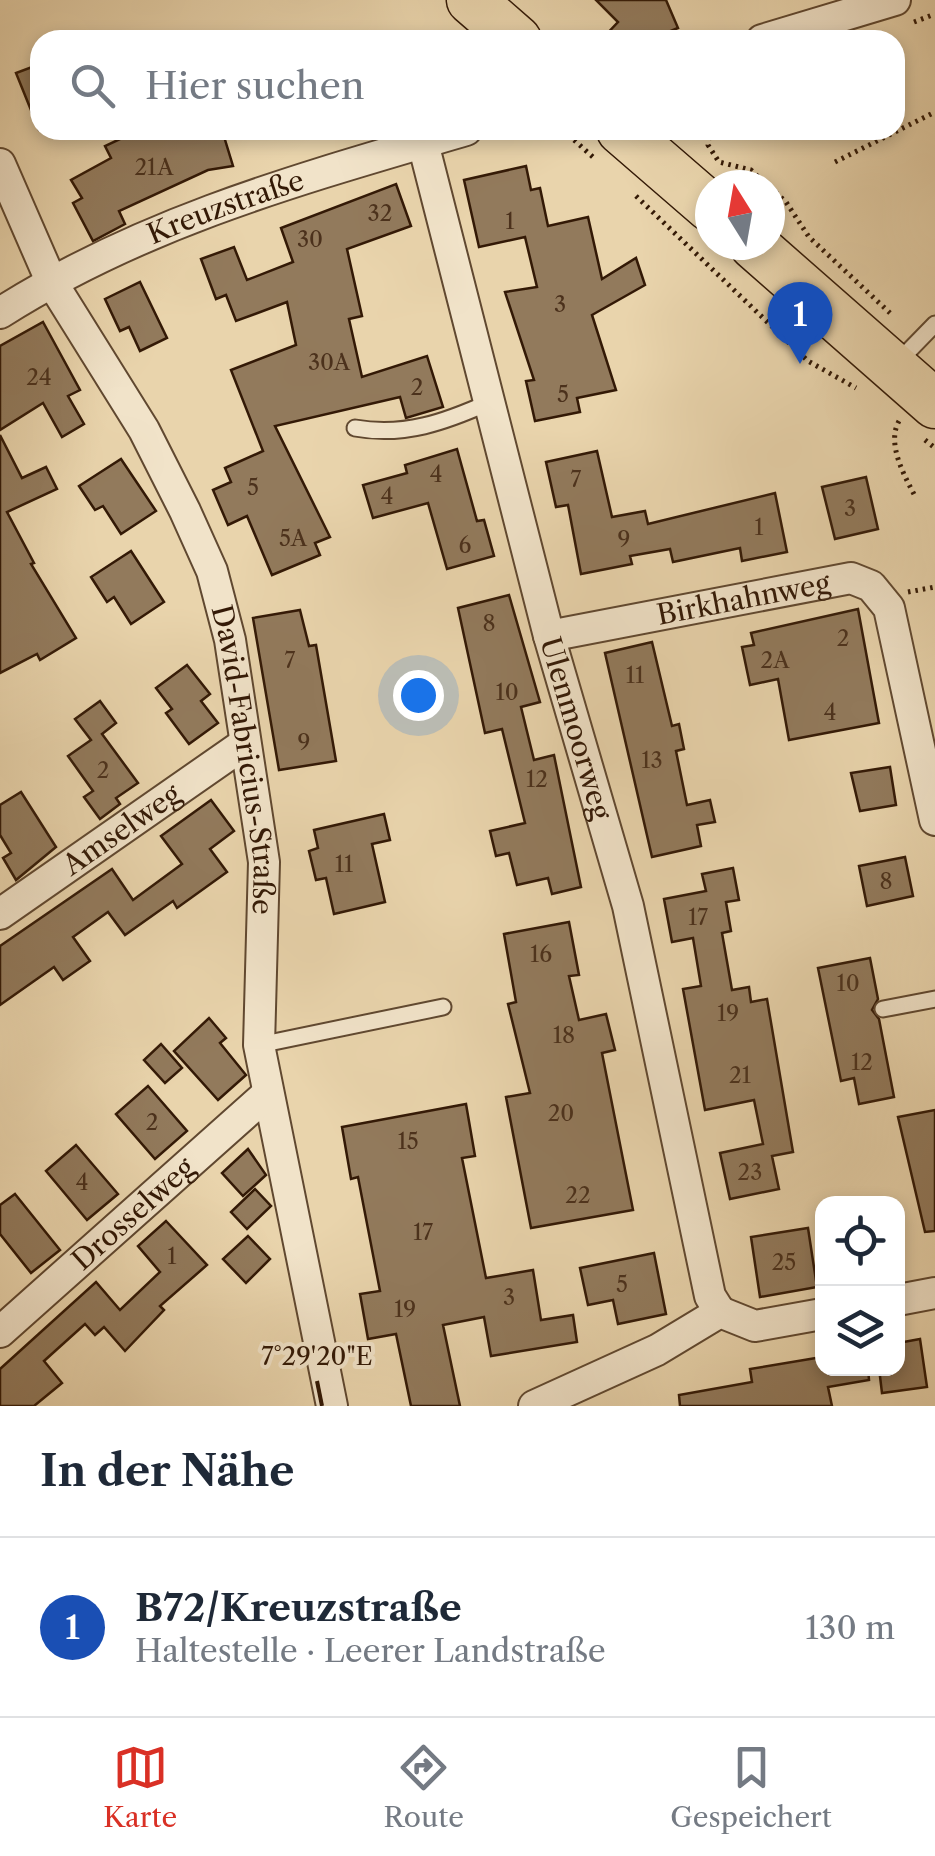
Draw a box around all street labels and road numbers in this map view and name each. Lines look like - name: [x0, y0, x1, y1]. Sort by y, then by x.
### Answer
- street label: Kreuzstraße: [142, 163, 308, 251]
- street label: Birkhahnweg: [654, 565, 833, 632]
- street label: David-Fabricius-Straße: [205, 601, 281, 915]
- street label: Ulenmoorweg: [533, 633, 619, 824]
- street label: Amselweg: [55, 777, 187, 883]
- street label: Drosselweg: [65, 1150, 201, 1277]

